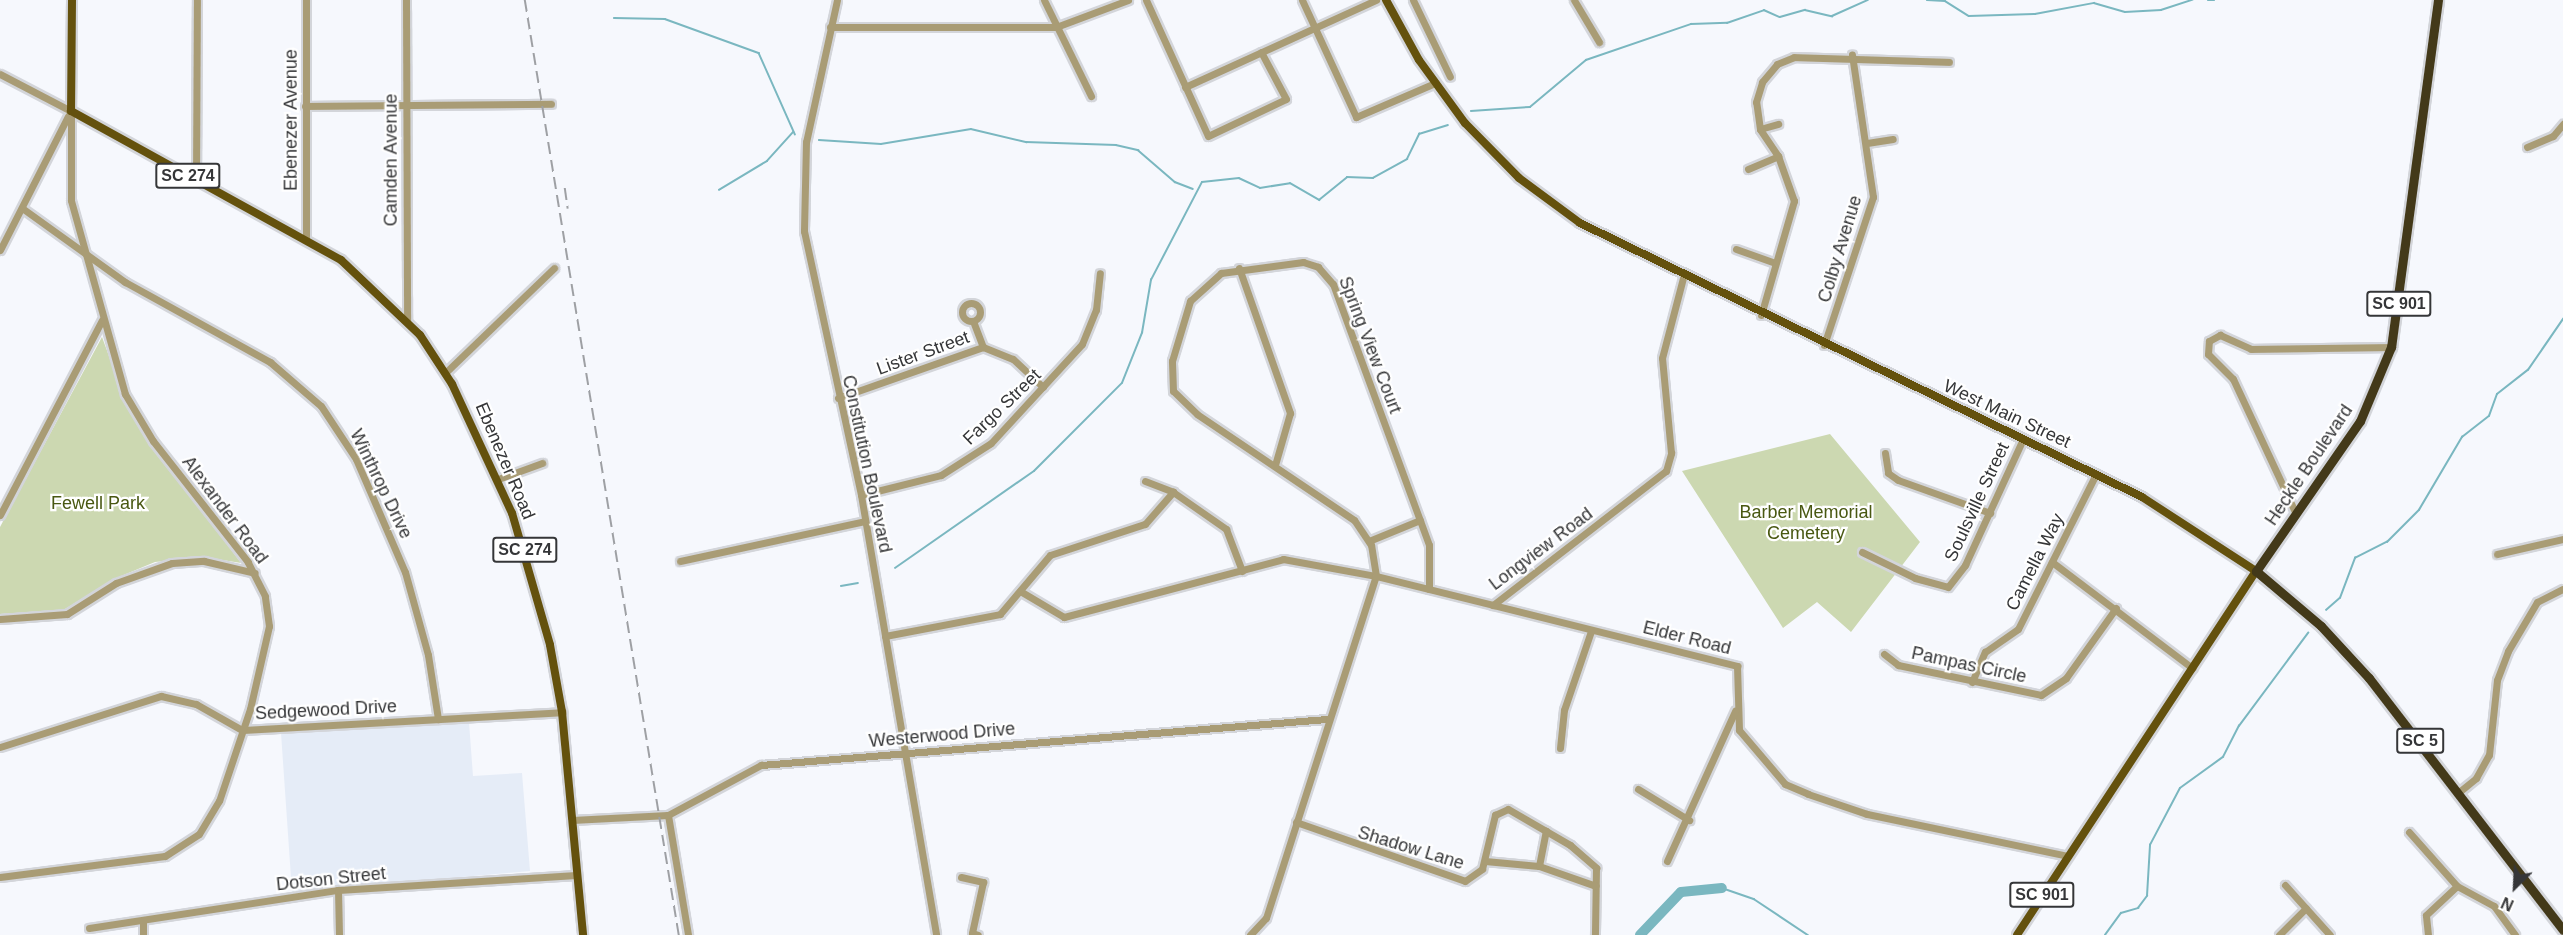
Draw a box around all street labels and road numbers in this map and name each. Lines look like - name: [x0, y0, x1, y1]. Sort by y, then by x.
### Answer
- street label: Ebenezer Avenue: [280, 49, 302, 191]
- street label: Camden Avenue: [380, 93, 402, 227]
- road number: SC 274: [155, 163, 221, 189]
- street label: Colby Avenue: [1813, 192, 1867, 306]
- street label: Spring View Court: [1334, 274, 1406, 416]
- road number: SC 901: [2366, 291, 2432, 317]
- street label: Lister Street: [874, 326, 972, 380]
- street label: Fargo Street: [959, 364, 1045, 450]
- street label: Constitution Boulevard: [838, 373, 896, 555]
- street label: West Main Street: [1940, 375, 2074, 453]
- street label: Ebenezer Road: [471, 399, 539, 523]
- street label: Heckle Boulevard: [2261, 400, 2357, 530]
- street label: Winthrop Drive: [345, 426, 417, 542]
- street label: Soulsville Street: [1940, 439, 2014, 565]
- street label: Alexander Road: [178, 452, 272, 568]
- street label: Longview Road: [1485, 503, 1597, 595]
- street label: Camella Way: [2001, 510, 2069, 614]
- road number: SC 274: [492, 537, 558, 563]
- street label: Elder Road: [1641, 617, 1733, 659]
- street label: Pampas Circle: [1910, 642, 2028, 688]
- street label: Sedgewood Drive: [254, 695, 398, 725]
- street label: Westerwood Drive: [868, 718, 1016, 752]
- road number: SC 5: [2396, 728, 2444, 754]
- street label: Shadow Lane: [1355, 822, 1467, 874]
- street label: Dotson Street: [275, 863, 387, 895]
- road number: SC 901: [2009, 882, 2075, 908]

